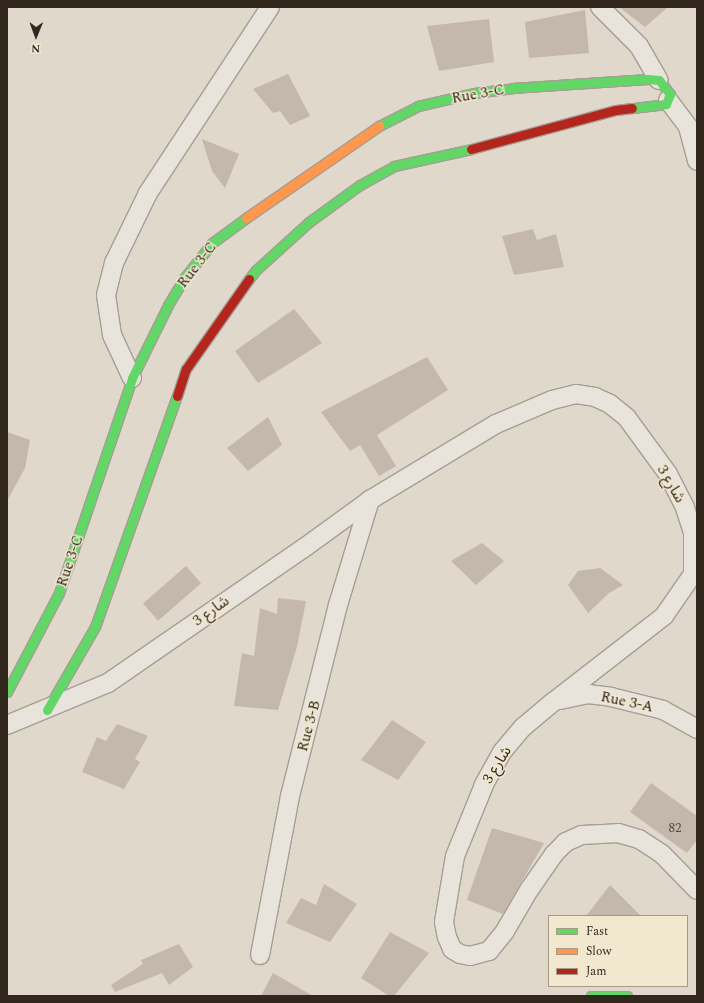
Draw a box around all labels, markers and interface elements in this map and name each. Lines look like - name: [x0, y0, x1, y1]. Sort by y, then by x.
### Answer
- north arrow: [16, 16, 56, 56]
- text: N: [31, 40, 40, 57]
- street label: Rue 3-C: [450, 81, 506, 107]
- street label: Rue 3-C: [173, 238, 221, 292]
- street label: شارع 3: [653, 462, 689, 506]
- street label: Rue 3-C: [53, 533, 87, 589]
- street label: شارع 3: [189, 592, 233, 630]
- street label: Rue 3-A: [599, 688, 655, 716]
- street label: Rue 3-B: [294, 698, 324, 754]
- street label: شارع 3: [479, 743, 515, 787]
- house number: 82: [669, 820, 681, 836]
- legend: [548, 915, 688, 987]
- text: Fast: [586, 922, 608, 941]
- text: Slow: [586, 942, 611, 961]
- text: Jam: [586, 962, 607, 981]

